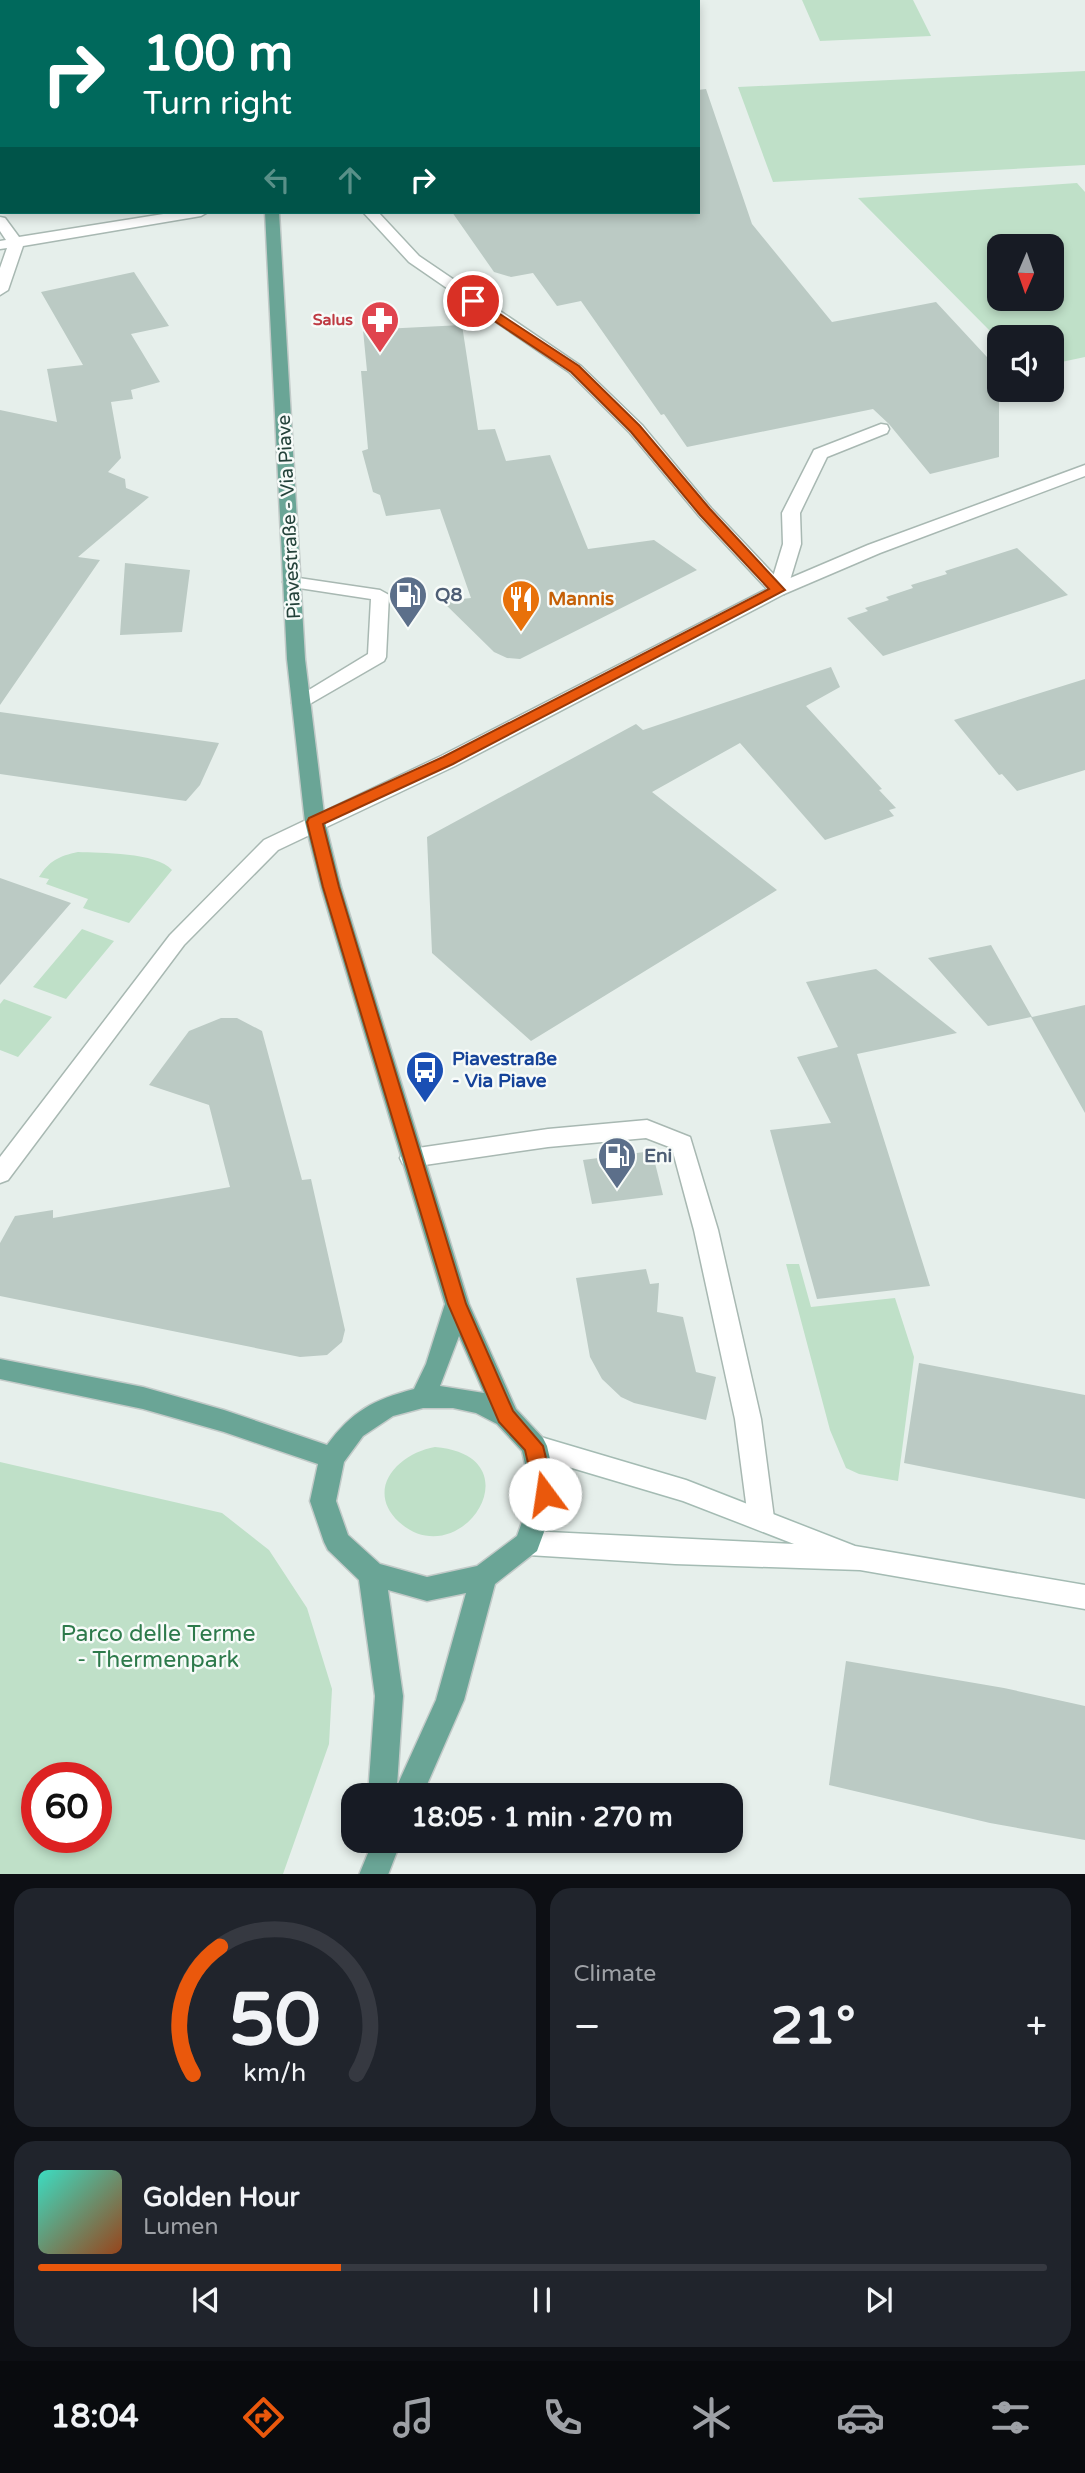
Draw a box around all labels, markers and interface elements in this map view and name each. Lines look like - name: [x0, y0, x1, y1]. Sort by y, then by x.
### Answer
- text: 100 m: [143, 25, 293, 84]
- icon: right: [28, 28, 119, 119]
- text: Turn right: [143, 85, 292, 123]
- icon: left: [258, 161, 296, 199]
- icon: ahead: [331, 161, 369, 199]
- icon: right: [404, 161, 442, 199]
- north arrow: [987, 234, 1064, 312]
- map controls: [987, 234, 1064, 402]
- pin: [443, 271, 503, 331]
- icon: arrive: [454, 282, 492, 320]
- pharmacy icon: Salus: [359, 299, 401, 354]
- place label: Salus: [313, 310, 353, 330]
- button: sound: [987, 325, 1064, 402]
- street label: Piavestraße - Via Piave: [273, 414, 305, 620]
- fuel station icon: Q8: [387, 574, 429, 629]
- restaurant icon: Mannis: [500, 578, 542, 633]
- place label: Q8: [435, 584, 462, 606]
- place label: Mannis: [548, 588, 614, 610]
- place label: Piavestraße - Via Piave: [452, 1048, 557, 1092]
- bus stop icon: Piavestraße - Via Piave: [404, 1049, 446, 1104]
- fuel station icon: Eni: [596, 1135, 638, 1190]
- place label: Eni: [644, 1145, 672, 1167]
- position arrow: [508, 1457, 582, 1531]
- park label: Parco delle Terme - Thermenpark: [61, 1620, 255, 1674]
- speed limit sign: 60: [21, 1762, 112, 1853]
- text: 18:05 · 1 min · 270 m: [411, 1802, 673, 1833]
- text: Climate: [574, 1960, 656, 1988]
- text: 50: [229, 1977, 320, 2065]
- text: 21°: [771, 1995, 856, 2058]
- text: −: [574, 2004, 601, 2050]
- text: +: [1026, 2004, 1047, 2050]
- text: km/h: [243, 2057, 306, 2087]
- text: Golden Hour: [143, 2182, 300, 2213]
- text: Lumen: [143, 2213, 218, 2241]
- icon: previous: [187, 2281, 225, 2319]
- icon: pause: [523, 2281, 561, 2319]
- icon: next: [860, 2281, 898, 2319]
- icon: directions: [239, 2393, 288, 2442]
- icon: music: [389, 2393, 438, 2442]
- icon: phone: [538, 2393, 587, 2442]
- icon: climate: [687, 2393, 736, 2442]
- icon: car: [836, 2393, 885, 2442]
- icon: filters: [986, 2393, 1035, 2442]
- text: 18:04: [50, 2398, 139, 2436]

